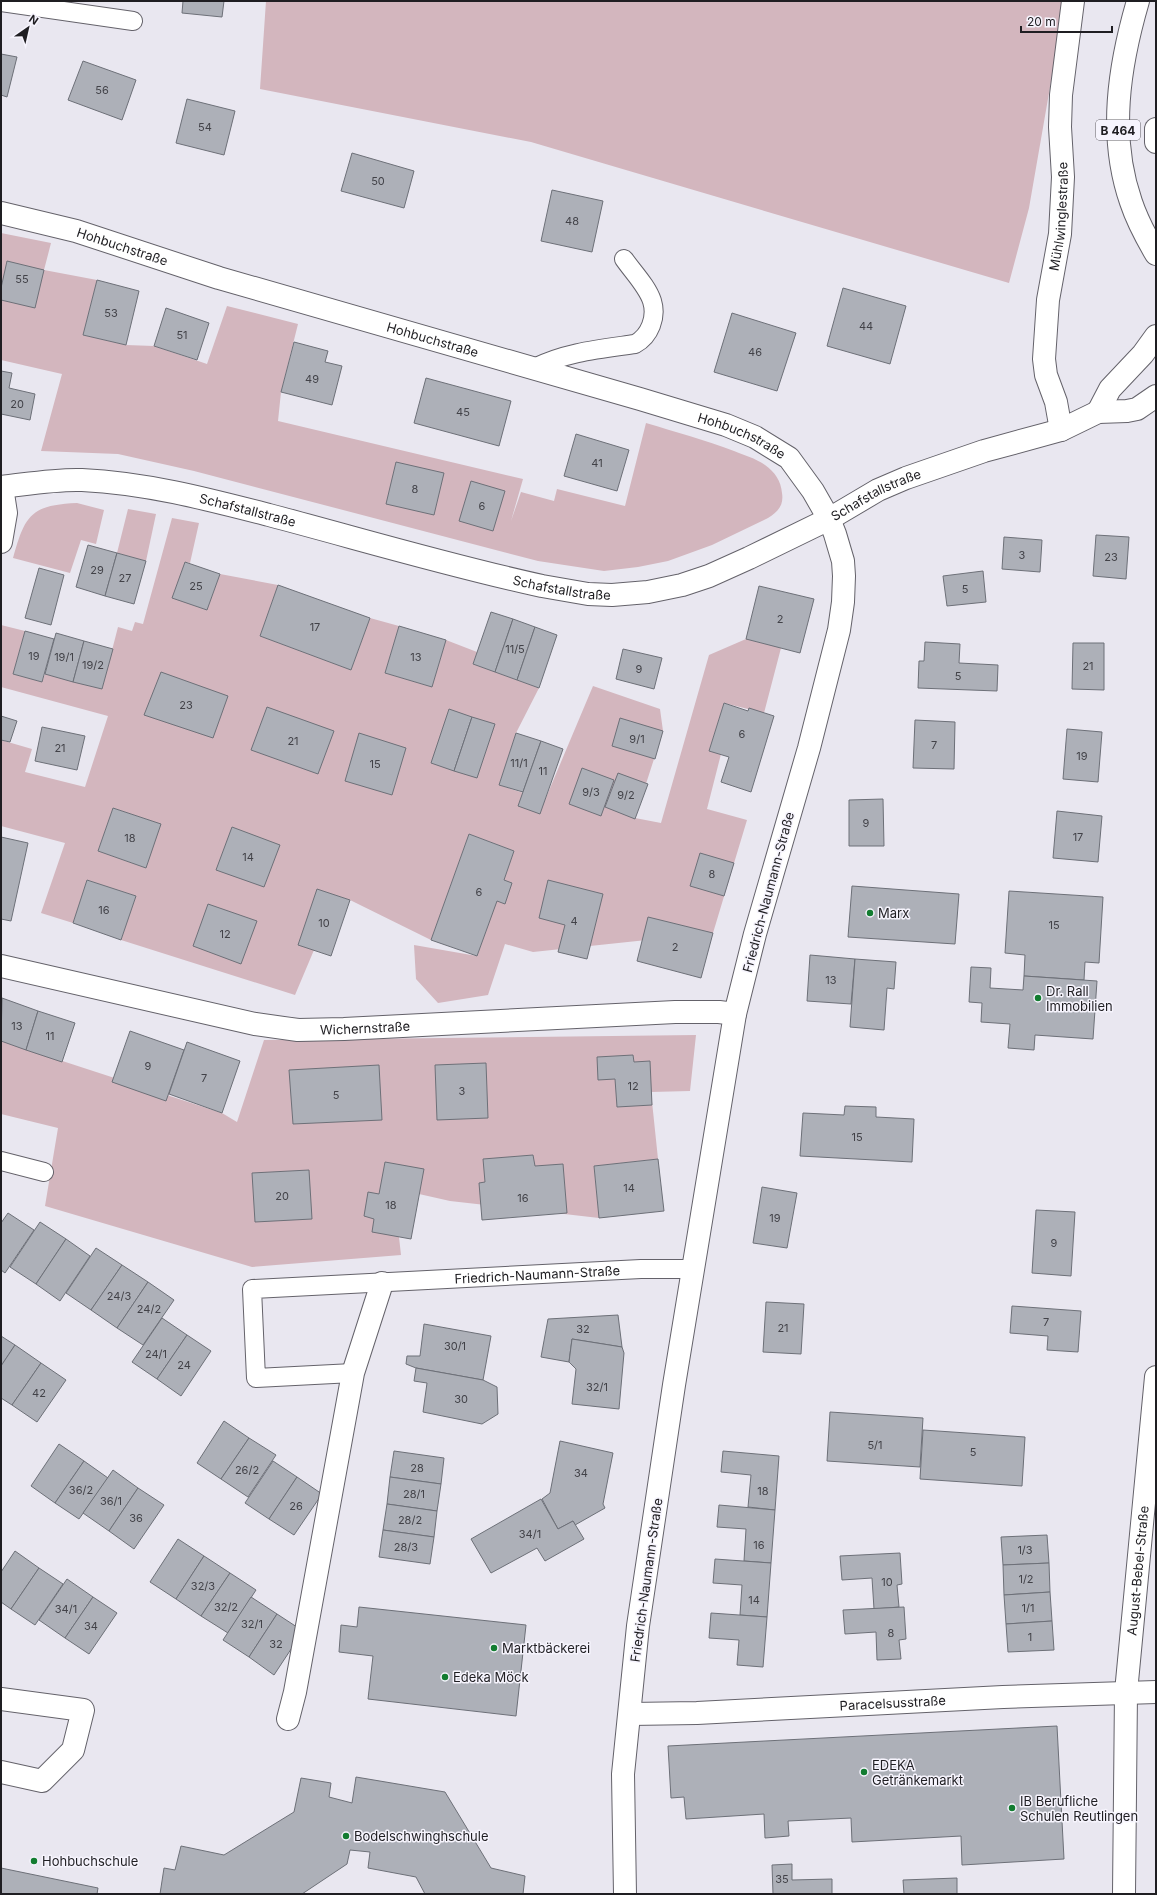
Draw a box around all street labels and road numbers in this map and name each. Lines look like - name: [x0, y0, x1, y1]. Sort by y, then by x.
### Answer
- road number: B 464: [1096, 120, 1140, 140]
- street label: Mühlwinglestraße: [1045, 161, 1071, 272]
- street label: Hohbuchstraße: [75, 224, 170, 269]
- street label: Hohbuchstraße: [385, 319, 481, 360]
- street label: Hohbuchstraße: [696, 409, 789, 462]
- street label: Schafstallstraße: [828, 465, 923, 524]
- street label: Schafstallstraße: [198, 490, 298, 530]
- street label: Schafstallstraße: [511, 572, 611, 603]
- street label: Friedrich-Naumann-Straße: [739, 810, 797, 974]
- street label: Wichernstraße: [320, 1018, 411, 1038]
- street label: Friedrich-Naumann-Straße: [454, 1262, 621, 1287]
- street label: Friedrich-Naumann-Straße: [627, 1497, 665, 1663]
- street label: August-Bebel-Straße: [1123, 1505, 1152, 1636]
- street label: Paracelsusstraße: [839, 1692, 946, 1714]

